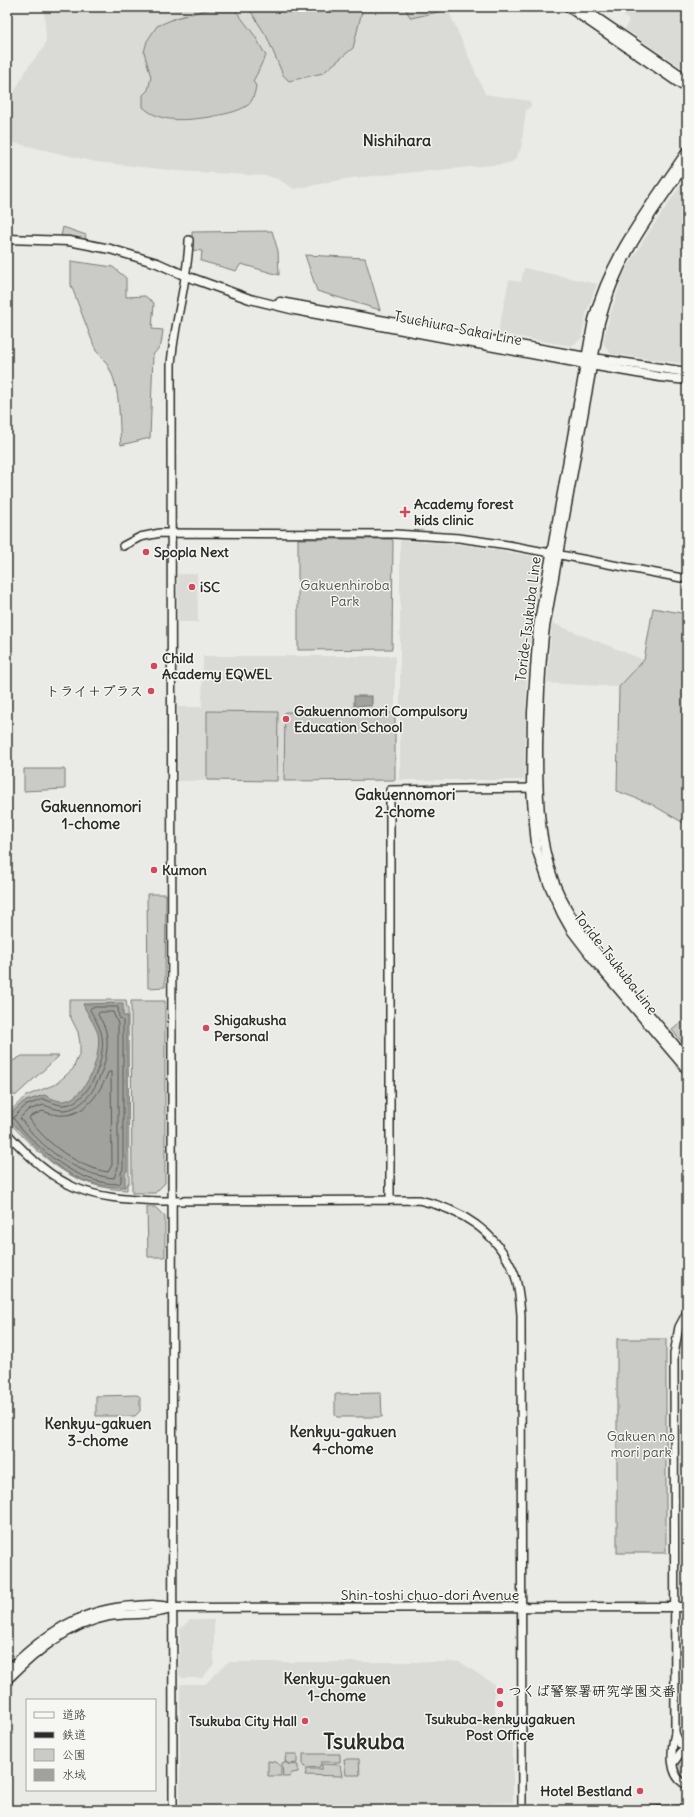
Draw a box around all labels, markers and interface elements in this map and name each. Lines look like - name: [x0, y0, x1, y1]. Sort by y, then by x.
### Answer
- district label: Nishihara: [363, 130, 431, 150]
- street label: Tsuchiura-Sakai Line: [393, 307, 523, 349]
- place label: Academy forest kids clinic: [414, 495, 514, 529]
- marker: Academy forest kids clinic: [399, 506, 411, 518]
- place label: Spopla Next: [154, 543, 229, 561]
- marker: Spopla Next: [141, 547, 151, 557]
- street label: Toride-Tsukuba Line: [511, 556, 545, 682]
- park label: Gakuenhiroba Park: [300, 576, 390, 610]
- place label: iSC: [200, 578, 220, 596]
- marker: iSC: [187, 582, 197, 592]
- place label: Child Academy EQWEL: [162, 649, 273, 683]
- marker: Child Academy EQWEL: [149, 661, 159, 671]
- place label: トライ＋プラス: [46, 682, 143, 700]
- marker: トライ＋プラス: [146, 686, 156, 696]
- place label: Gakuennomori Compulsory Education School: [294, 702, 468, 736]
- marker: Gakuennomori Compulsory Education School: [281, 714, 291, 724]
- district label: Gakuennomori 2-chome: [355, 785, 455, 821]
- district label: Gakuennomori 1-chome: [41, 797, 141, 833]
- place label: Kumon: [162, 861, 207, 879]
- marker: Kumon: [149, 865, 159, 875]
- street label: Toride-Tsukuba Line: [570, 908, 662, 1018]
- place label: Shigakusha Personal: [214, 1011, 287, 1045]
- marker: Shigakusha Personal: [201, 1023, 211, 1033]
- district label: Kenkyu-gakuen 3-chome: [45, 1414, 152, 1450]
- district label: Kenkyu-gakuen 4-chome: [290, 1422, 397, 1458]
- park label: Gakuen no mori park: [607, 1427, 675, 1461]
- street label: Shin-toshi chuo-dori Avenue: [341, 1586, 519, 1604]
- district label: Kenkyu-gakuen 1-chome: [284, 1669, 391, 1705]
- place label: つくば警察署研究学園交番: [508, 1682, 676, 1700]
- marker: つくば警察署研究学園交番: [495, 1686, 505, 1696]
- legend: [26, 1699, 156, 1791]
- marker: Tsukuba-kenkyugakuen Post Office: [495, 1699, 505, 1709]
- text: 道路: [62, 1707, 86, 1722]
- place label: Tsukuba-kenkyugakuen Post Office: [425, 1710, 575, 1744]
- place label: Tsukuba City Hall: [189, 1712, 297, 1730]
- marker: Tsukuba City Hall: [300, 1716, 310, 1726]
- text: 鉄道: [62, 1727, 86, 1742]
- district label: Tsukuba: [323, 1727, 405, 1755]
- text: 公園: [62, 1747, 86, 1762]
- text: 水域: [62, 1767, 86, 1782]
- place label: Hotel Bestland: [540, 1782, 633, 1800]
- marker: Hotel Bestland: [635, 1786, 645, 1796]

